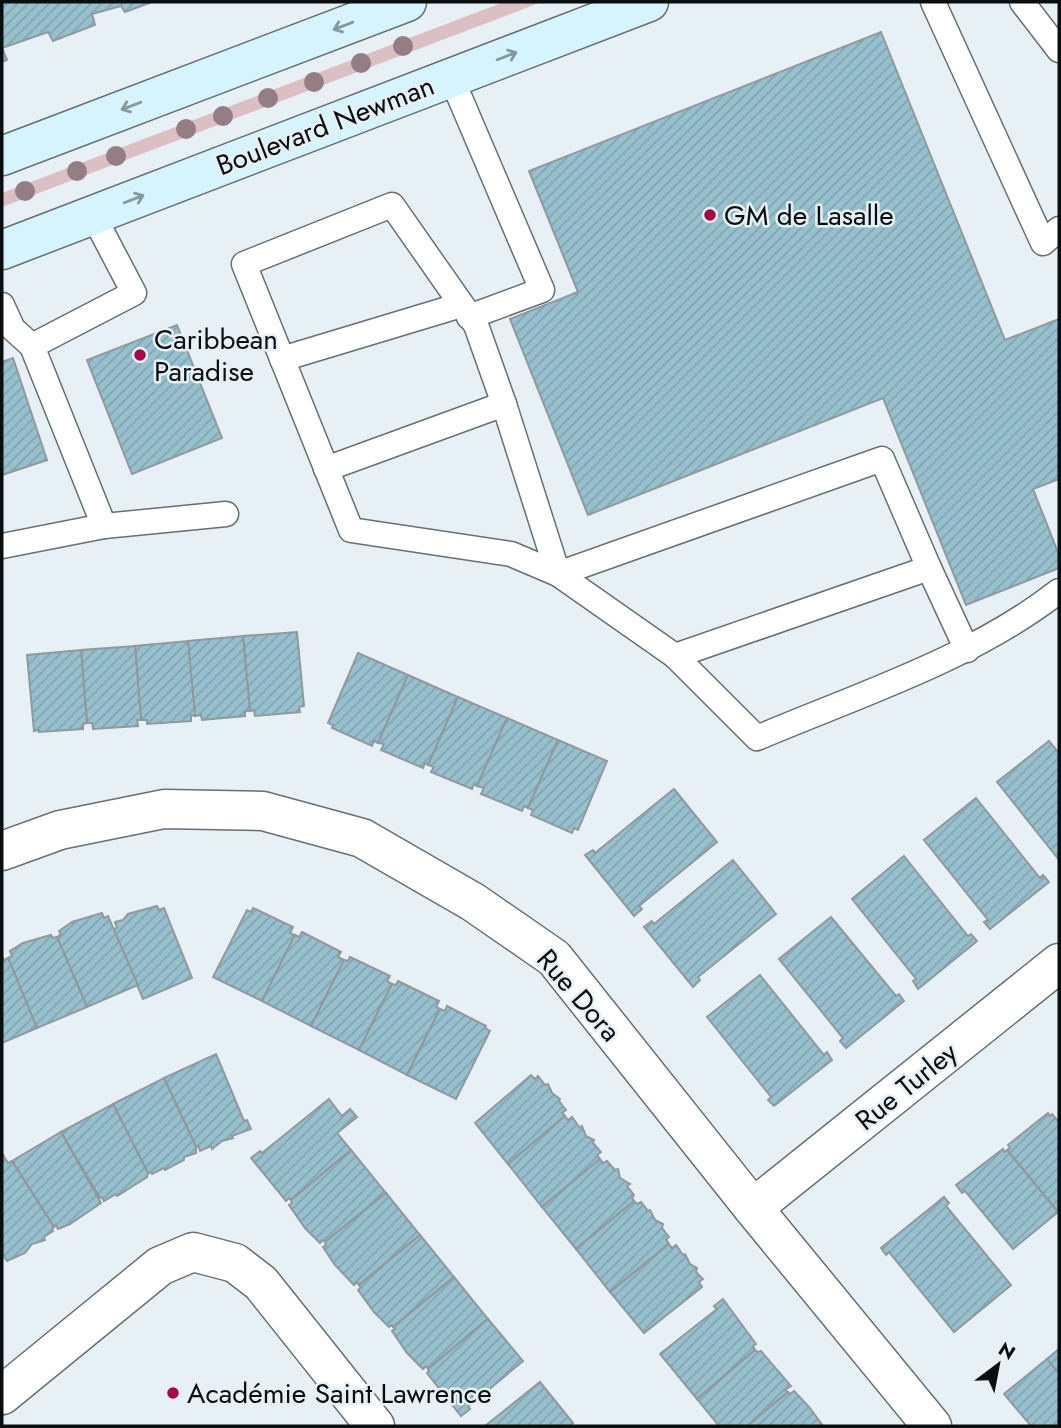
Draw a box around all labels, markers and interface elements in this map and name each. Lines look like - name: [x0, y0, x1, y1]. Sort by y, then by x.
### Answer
- one-way arrow: [333, 20, 355, 33]
- one-way arrow: [495, 49, 517, 61]
- street label: Boulevard Newman: [210, 65, 440, 186]
- one-way arrow: [120, 101, 142, 114]
- one-way arrow: [123, 191, 144, 204]
- place label: GM de Lasalle: [724, 195, 894, 236]
- marker: GM de Lasalle: [702, 207, 718, 223]
- place label: Caribbean Paradise: [154, 319, 278, 392]
- marker: Caribbean Paradise: [132, 347, 148, 363]
- street label: Rue Dora: [527, 940, 630, 1051]
- street label: Rue Turley: [846, 1032, 967, 1140]
- north arrow: [963, 1330, 1033, 1400]
- text: N: [993, 1336, 1020, 1366]
- place label: Académie Saint Lawrence: [187, 1373, 492, 1414]
- marker: Académie Saint Lawrence: [165, 1385, 181, 1401]

